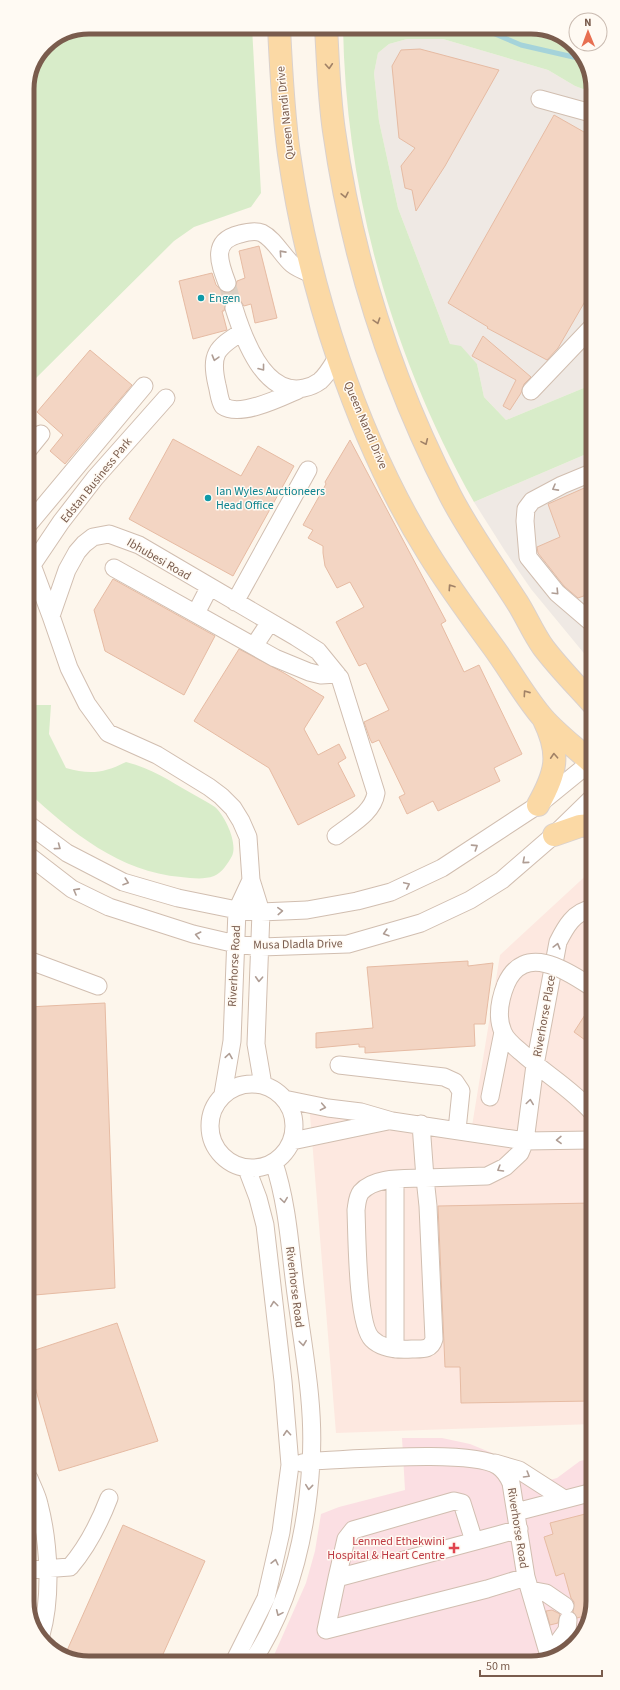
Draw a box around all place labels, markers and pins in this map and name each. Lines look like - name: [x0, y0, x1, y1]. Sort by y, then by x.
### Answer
- place label: Engen: [209, 290, 240, 307]
- marker: Engen: [196, 293, 206, 303]
- place label: Ian Wyles Auctioneers Head Office: [216, 483, 325, 514]
- marker: Ian Wyles Auctioneers Head Office: [203, 493, 213, 503]
- place label: Lenmed Ethekwini Hospital & Heart Centre: [327, 1533, 445, 1564]
- marker: Lenmed Ethekwini Hospital & Heart Centre: [448, 1542, 460, 1554]

